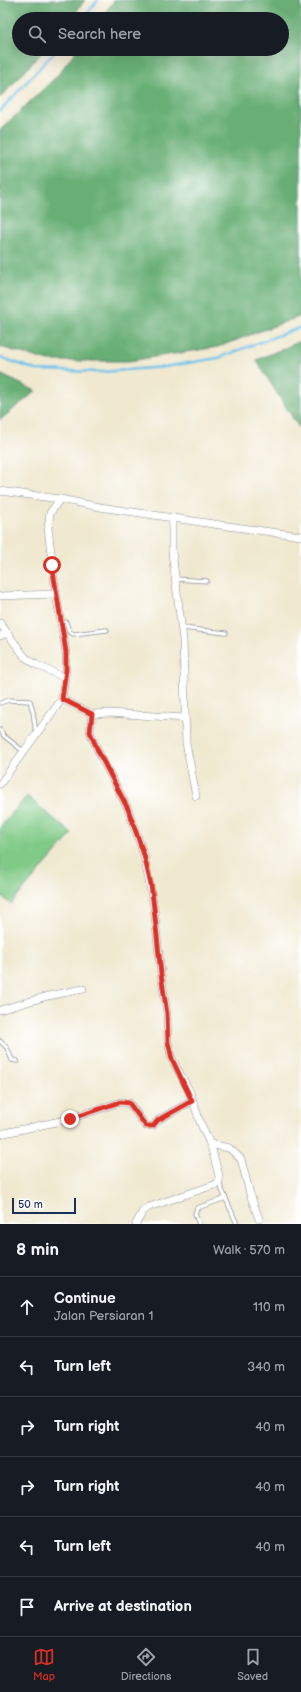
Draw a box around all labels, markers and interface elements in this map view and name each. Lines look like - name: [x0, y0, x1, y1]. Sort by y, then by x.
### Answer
- search box: [12, 12, 289, 56]
- icon: search: [26, 23, 48, 45]
- text: Search here: [58, 25, 141, 44]
- route start: [43, 556, 61, 574]
- route end: [61, 1110, 79, 1128]
- scale bar: [12, 1196, 76, 1215]
- text: 50 m: [18, 1198, 43, 1211]
- text: 8 min: [16, 1240, 59, 1260]
- text: Walk · 570 m: [213, 1242, 285, 1258]
- text: Continue: [54, 1289, 116, 1308]
- icon: ahead: [16, 1296, 38, 1318]
- text: 110 m: [253, 1299, 285, 1315]
- text: Jalan Persiaran 1: [54, 1308, 153, 1324]
- icon: left: [16, 1356, 38, 1378]
- text: Turn left: [54, 1357, 111, 1376]
- text: 340 m: [247, 1359, 285, 1375]
- icon: right: [16, 1416, 38, 1438]
- text: Turn right: [54, 1417, 119, 1436]
- text: 40 m: [255, 1419, 285, 1435]
- icon: right: [16, 1476, 38, 1498]
- text: Turn right: [54, 1477, 119, 1496]
- text: 40 m: [255, 1479, 285, 1495]
- icon: left: [16, 1536, 38, 1558]
- text: Turn left: [54, 1537, 111, 1556]
- text: 40 m: [255, 1539, 285, 1555]
- icon: arrive: [16, 1596, 38, 1618]
- text: Arrive at destination: [54, 1597, 192, 1616]
- tab: Map: [33, 1646, 55, 1683]
- tab: Directions: [121, 1646, 171, 1683]
- tab: Saved: [237, 1646, 268, 1683]

